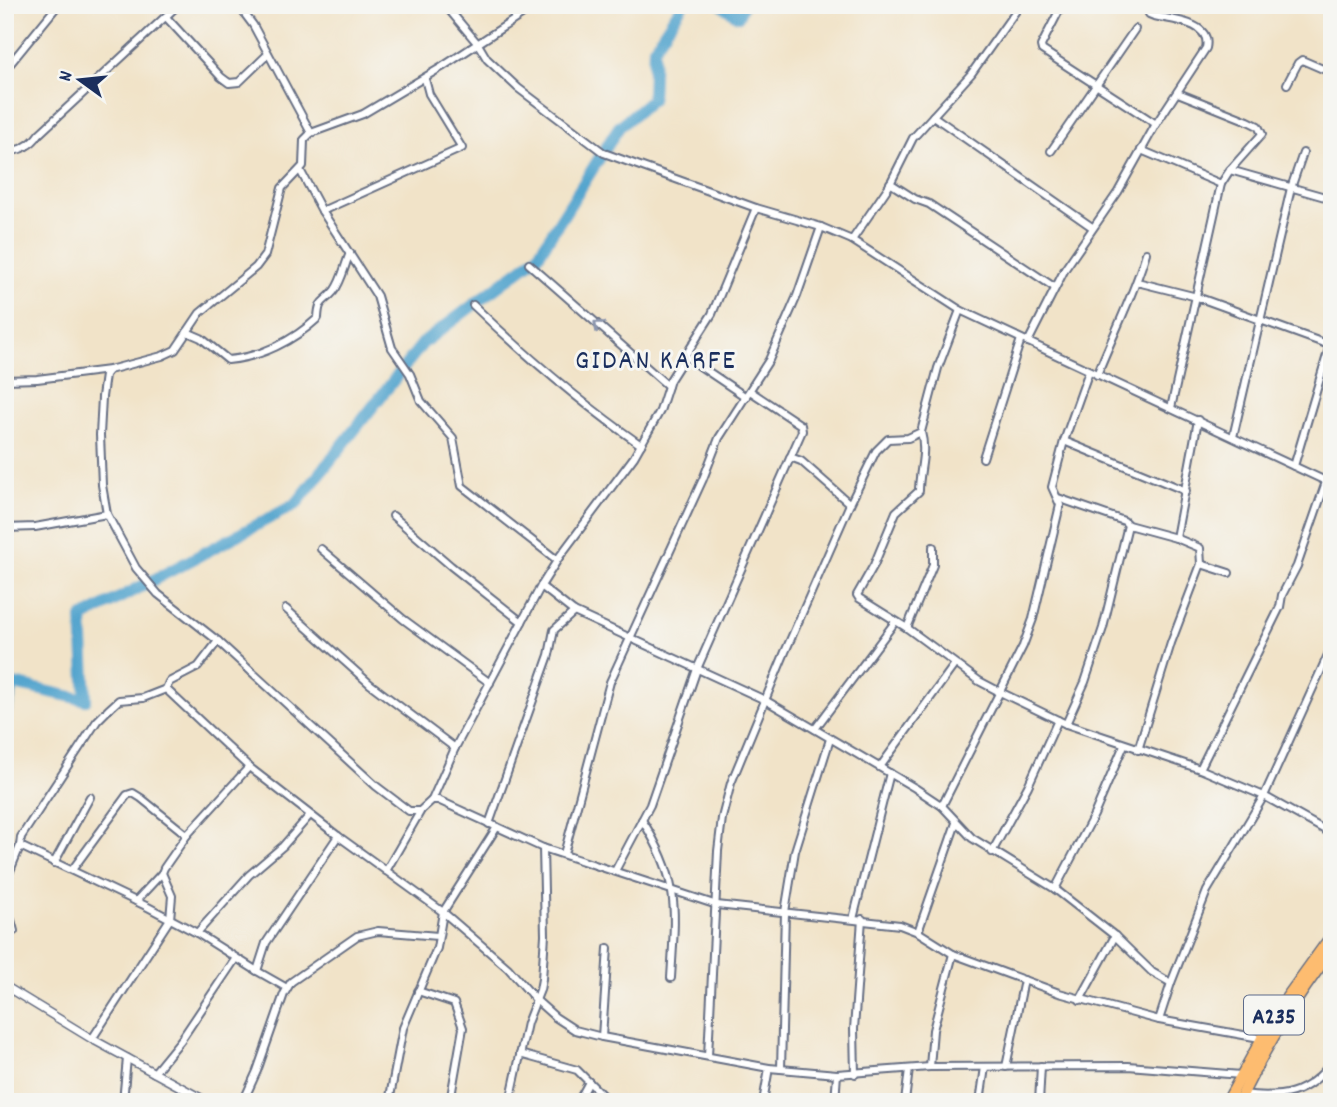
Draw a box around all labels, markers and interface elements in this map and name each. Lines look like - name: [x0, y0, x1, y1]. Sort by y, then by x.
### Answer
- north arrow: [46, 46, 116, 116]
- text: N: [53, 68, 81, 85]
- one-way arrow: [594, 321, 607, 333]
- district label: GIDAN KARFE: [575, 343, 737, 383]
- road number: A235: [1244, 996, 1304, 1034]

